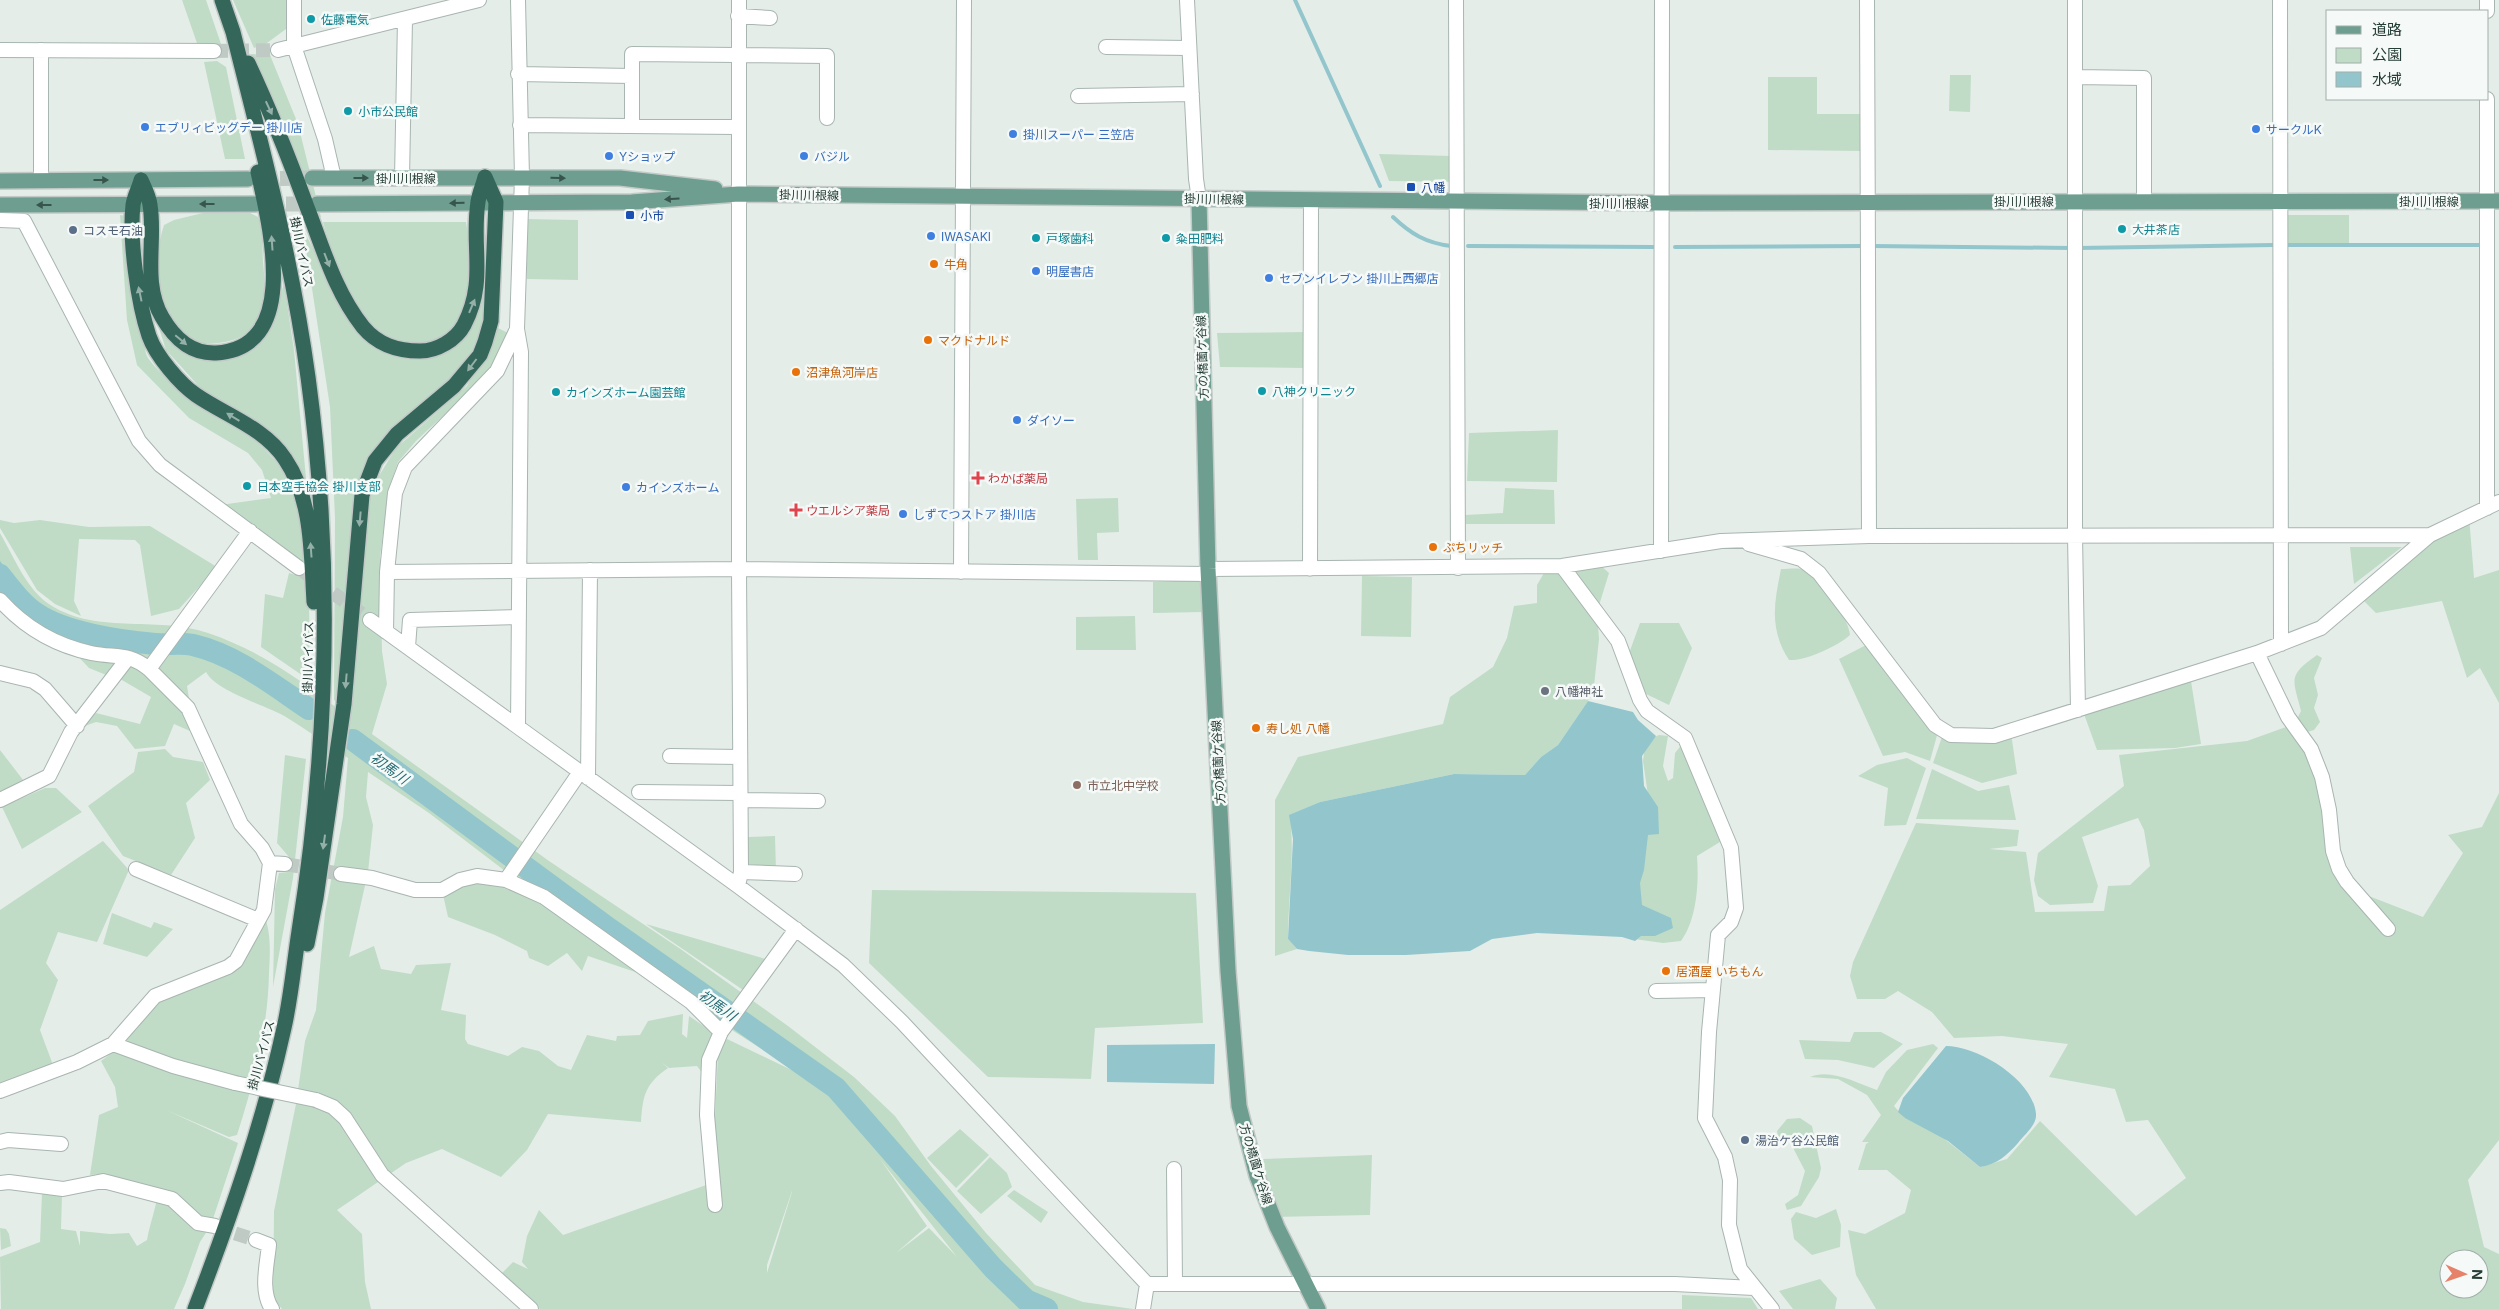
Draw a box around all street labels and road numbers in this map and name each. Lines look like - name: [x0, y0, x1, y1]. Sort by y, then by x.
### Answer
- street label: 掛川川根線: [376, 171, 436, 186]
- street label: 掛川川根線: [779, 187, 839, 203]
- street label: 掛川川根線: [1184, 191, 1244, 207]
- street label: 掛川川根線: [1994, 194, 2054, 209]
- street label: 掛川川根線: [2399, 194, 2459, 209]
- street label: 掛川川根線: [1589, 196, 1649, 211]
- street label: 掛川バイパス: [287, 215, 317, 289]
- street label: 方の橋薗ケ谷線: [1193, 315, 1211, 399]
- street label: 掛川バイパス: [300, 621, 316, 693]
- street label: 方の橋薗ケ谷線: [1208, 720, 1228, 804]
- street label: 掛川バイパス: [244, 1018, 278, 1092]
- street label: 方の橋薗ケ谷線: [1237, 1122, 1275, 1206]

